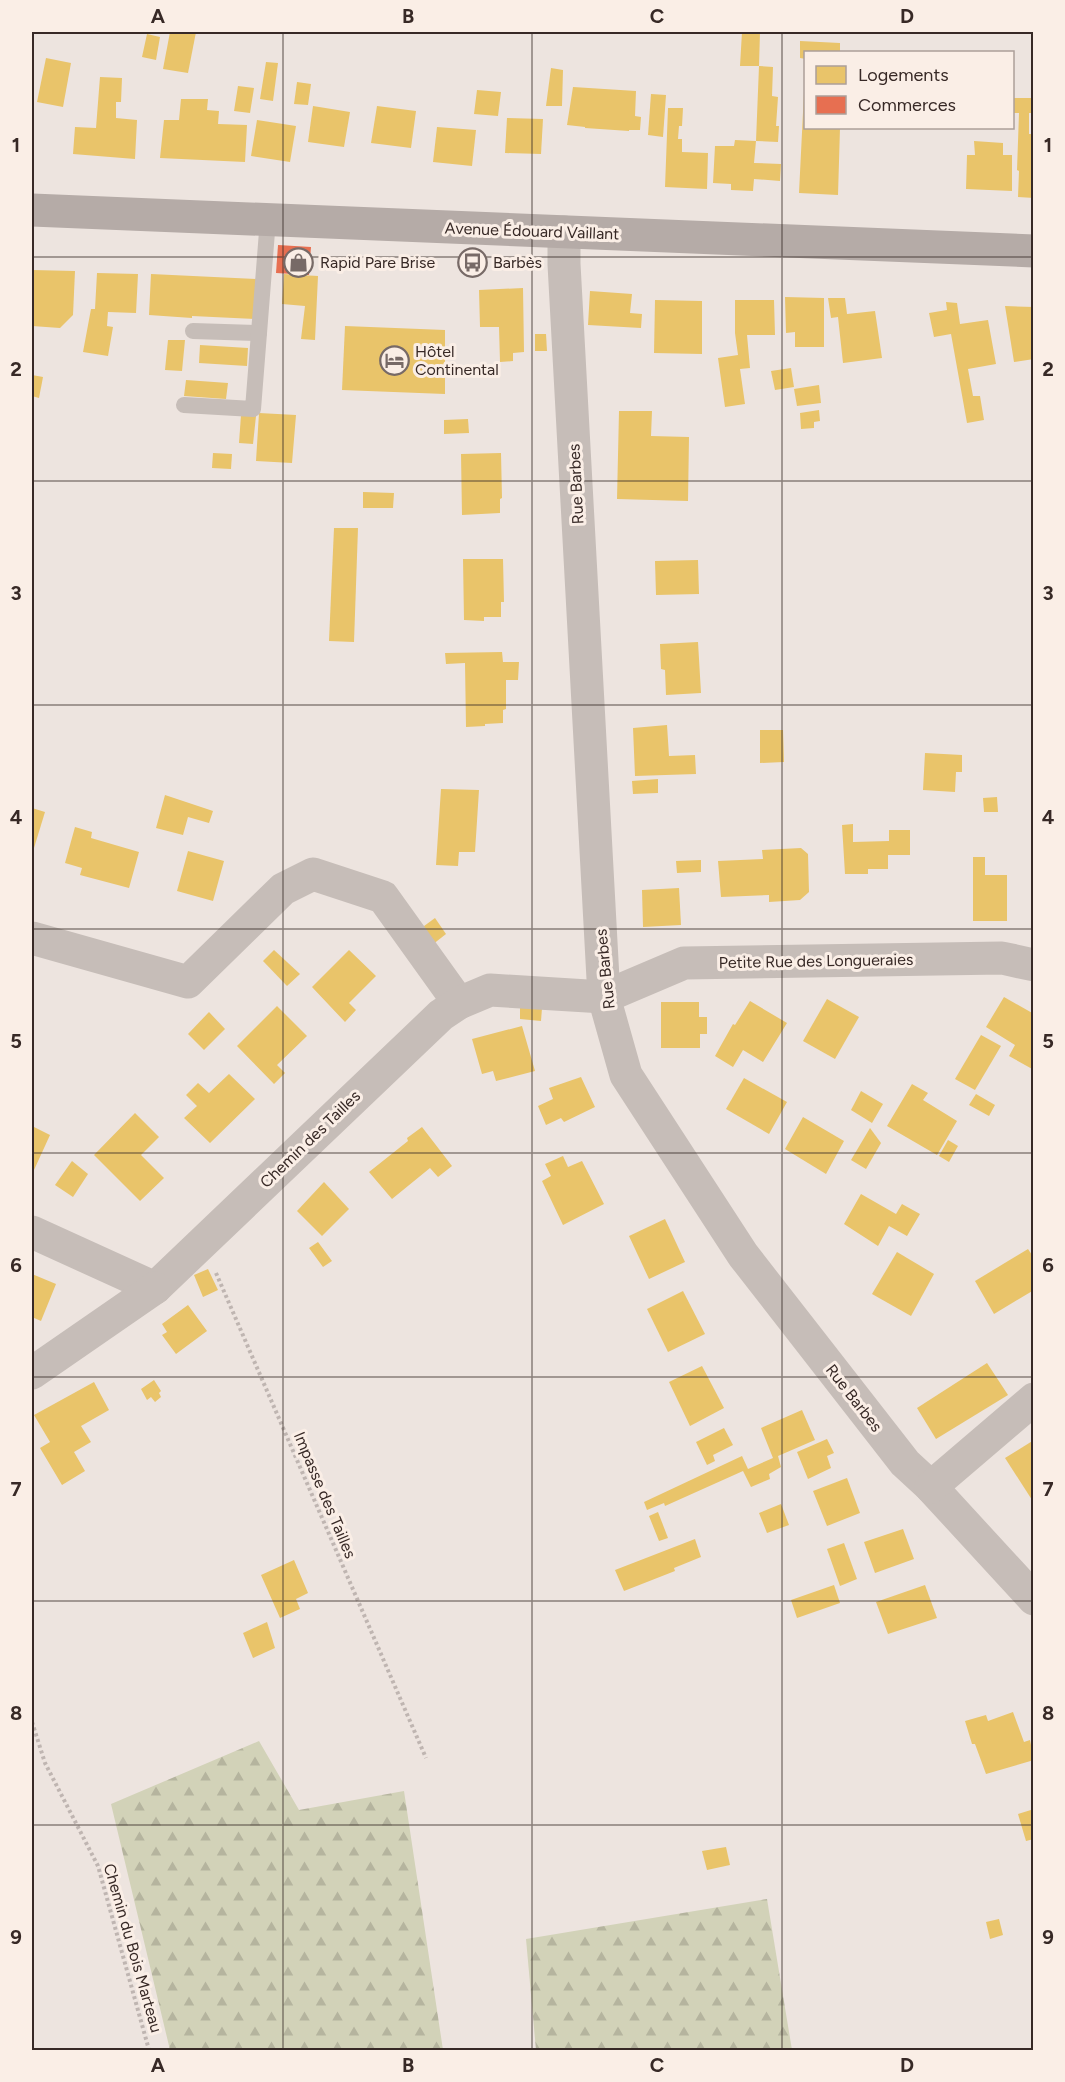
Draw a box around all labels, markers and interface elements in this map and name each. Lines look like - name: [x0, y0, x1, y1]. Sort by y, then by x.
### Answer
- text: A: [151, 4, 166, 28]
- text: B: [402, 4, 414, 28]
- text: C: [650, 4, 664, 28]
- text: D: [900, 4, 914, 28]
- legend: [804, 51, 1014, 129]
- text: Logements: [858, 64, 949, 86]
- text: Commerces: [858, 94, 956, 116]
- text: 1: [12, 133, 20, 157]
- text: 1: [1044, 133, 1052, 157]
- street label: Avenue Édouard Vaillant: [444, 218, 620, 244]
- shop icon: Rapid Pare Brise: [283, 246, 315, 278]
- bus stop icon: Barbès: [456, 246, 488, 278]
- place label: Rapid Pare Brise: [320, 253, 435, 272]
- place label: Barbès: [493, 253, 542, 272]
- place label: Hôtel Continental: [415, 342, 499, 379]
- hotel icon: Hôtel Continental: [378, 344, 410, 376]
- text: 2: [10, 357, 22, 381]
- text: 2: [1042, 357, 1054, 381]
- street label: Rue Barbes: [564, 443, 588, 525]
- text: 3: [10, 581, 22, 605]
- text: 3: [1042, 581, 1054, 605]
- text: 4: [10, 805, 23, 829]
- text: 4: [1042, 805, 1055, 829]
- street label: Rue Barbes: [591, 928, 619, 1010]
- street label: Petite Rue des Longueraies: [719, 950, 913, 972]
- text: 5: [10, 1029, 22, 1053]
- text: 5: [1042, 1029, 1054, 1053]
- street label: Chemin des Tailles: [256, 1086, 364, 1192]
- text: 6: [10, 1253, 22, 1277]
- text: 6: [1042, 1253, 1054, 1277]
- street label: Rue Barbes: [822, 1360, 886, 1436]
- street label: Impasse des Tailles: [290, 1429, 360, 1561]
- text: 7: [10, 1477, 22, 1501]
- text: 7: [1042, 1477, 1054, 1501]
- text: 8: [10, 1701, 22, 1725]
- text: 8: [1042, 1701, 1054, 1725]
- street label: Chemin du Bois Marteau: [100, 1861, 166, 2035]
- text: 9: [10, 1925, 22, 1949]
- text: 9: [1042, 1925, 1054, 1949]
- text: A: [151, 2053, 166, 2077]
- text: B: [402, 2053, 414, 2077]
- text: C: [650, 2053, 664, 2077]
- text: D: [900, 2053, 914, 2077]

